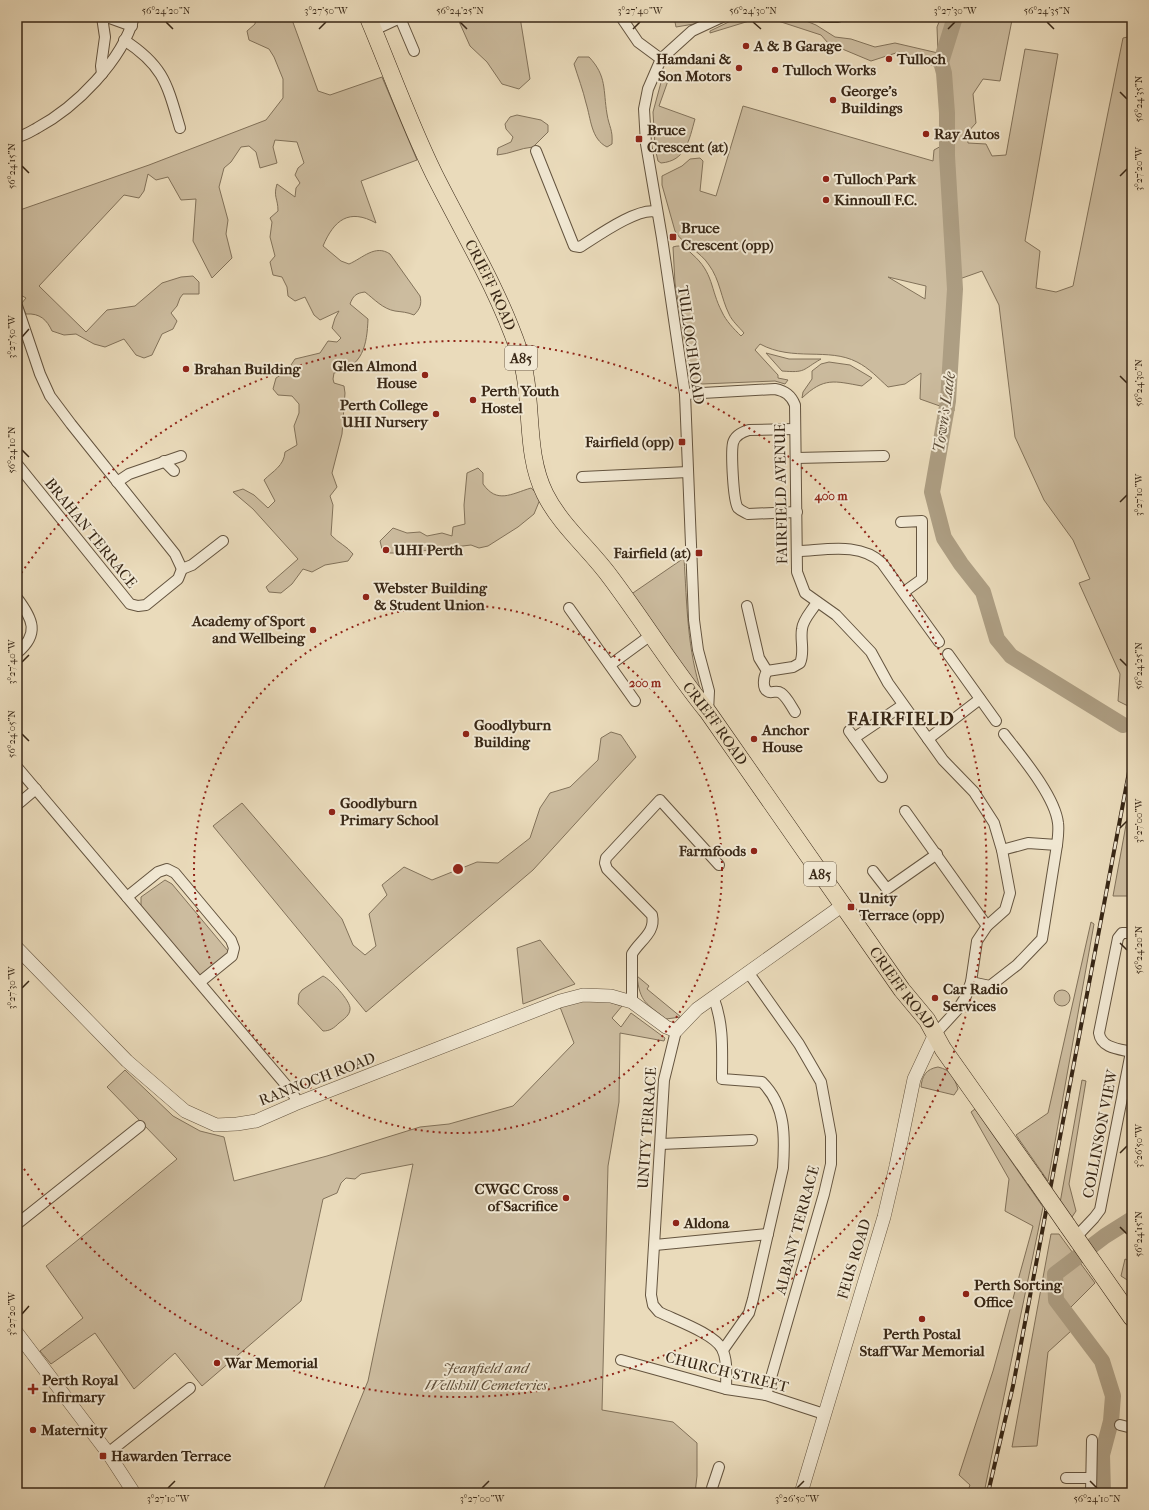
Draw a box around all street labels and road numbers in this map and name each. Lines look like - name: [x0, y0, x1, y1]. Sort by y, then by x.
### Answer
- street label: CRIEFF ROAD: [461, 237, 520, 333]
- street label: TULLOCH ROAD: [674, 284, 708, 406]
- road number: A85: [505, 346, 537, 370]
- street label: FAIRFIELD AVENUE: [771, 423, 791, 565]
- street label: BRAHAN TERRACE: [41, 474, 141, 592]
- street label: CRIEFF ROAD: [679, 678, 751, 769]
- road number: A85: [804, 862, 836, 886]
- street label: CRIEFF ROAD: [866, 943, 939, 1032]
- street label: RANNOCH ROAD: [256, 1048, 378, 1110]
- street label: UNITY TERRACE: [634, 1066, 660, 1190]
- street label: COLLINSON VIEW: [1079, 1067, 1122, 1200]
- street label: ALBANY TERRACE: [771, 1163, 823, 1297]
- street label: FEUS ROAD: [833, 1217, 875, 1301]
- street label: CHURCH STREET: [663, 1348, 791, 1396]

